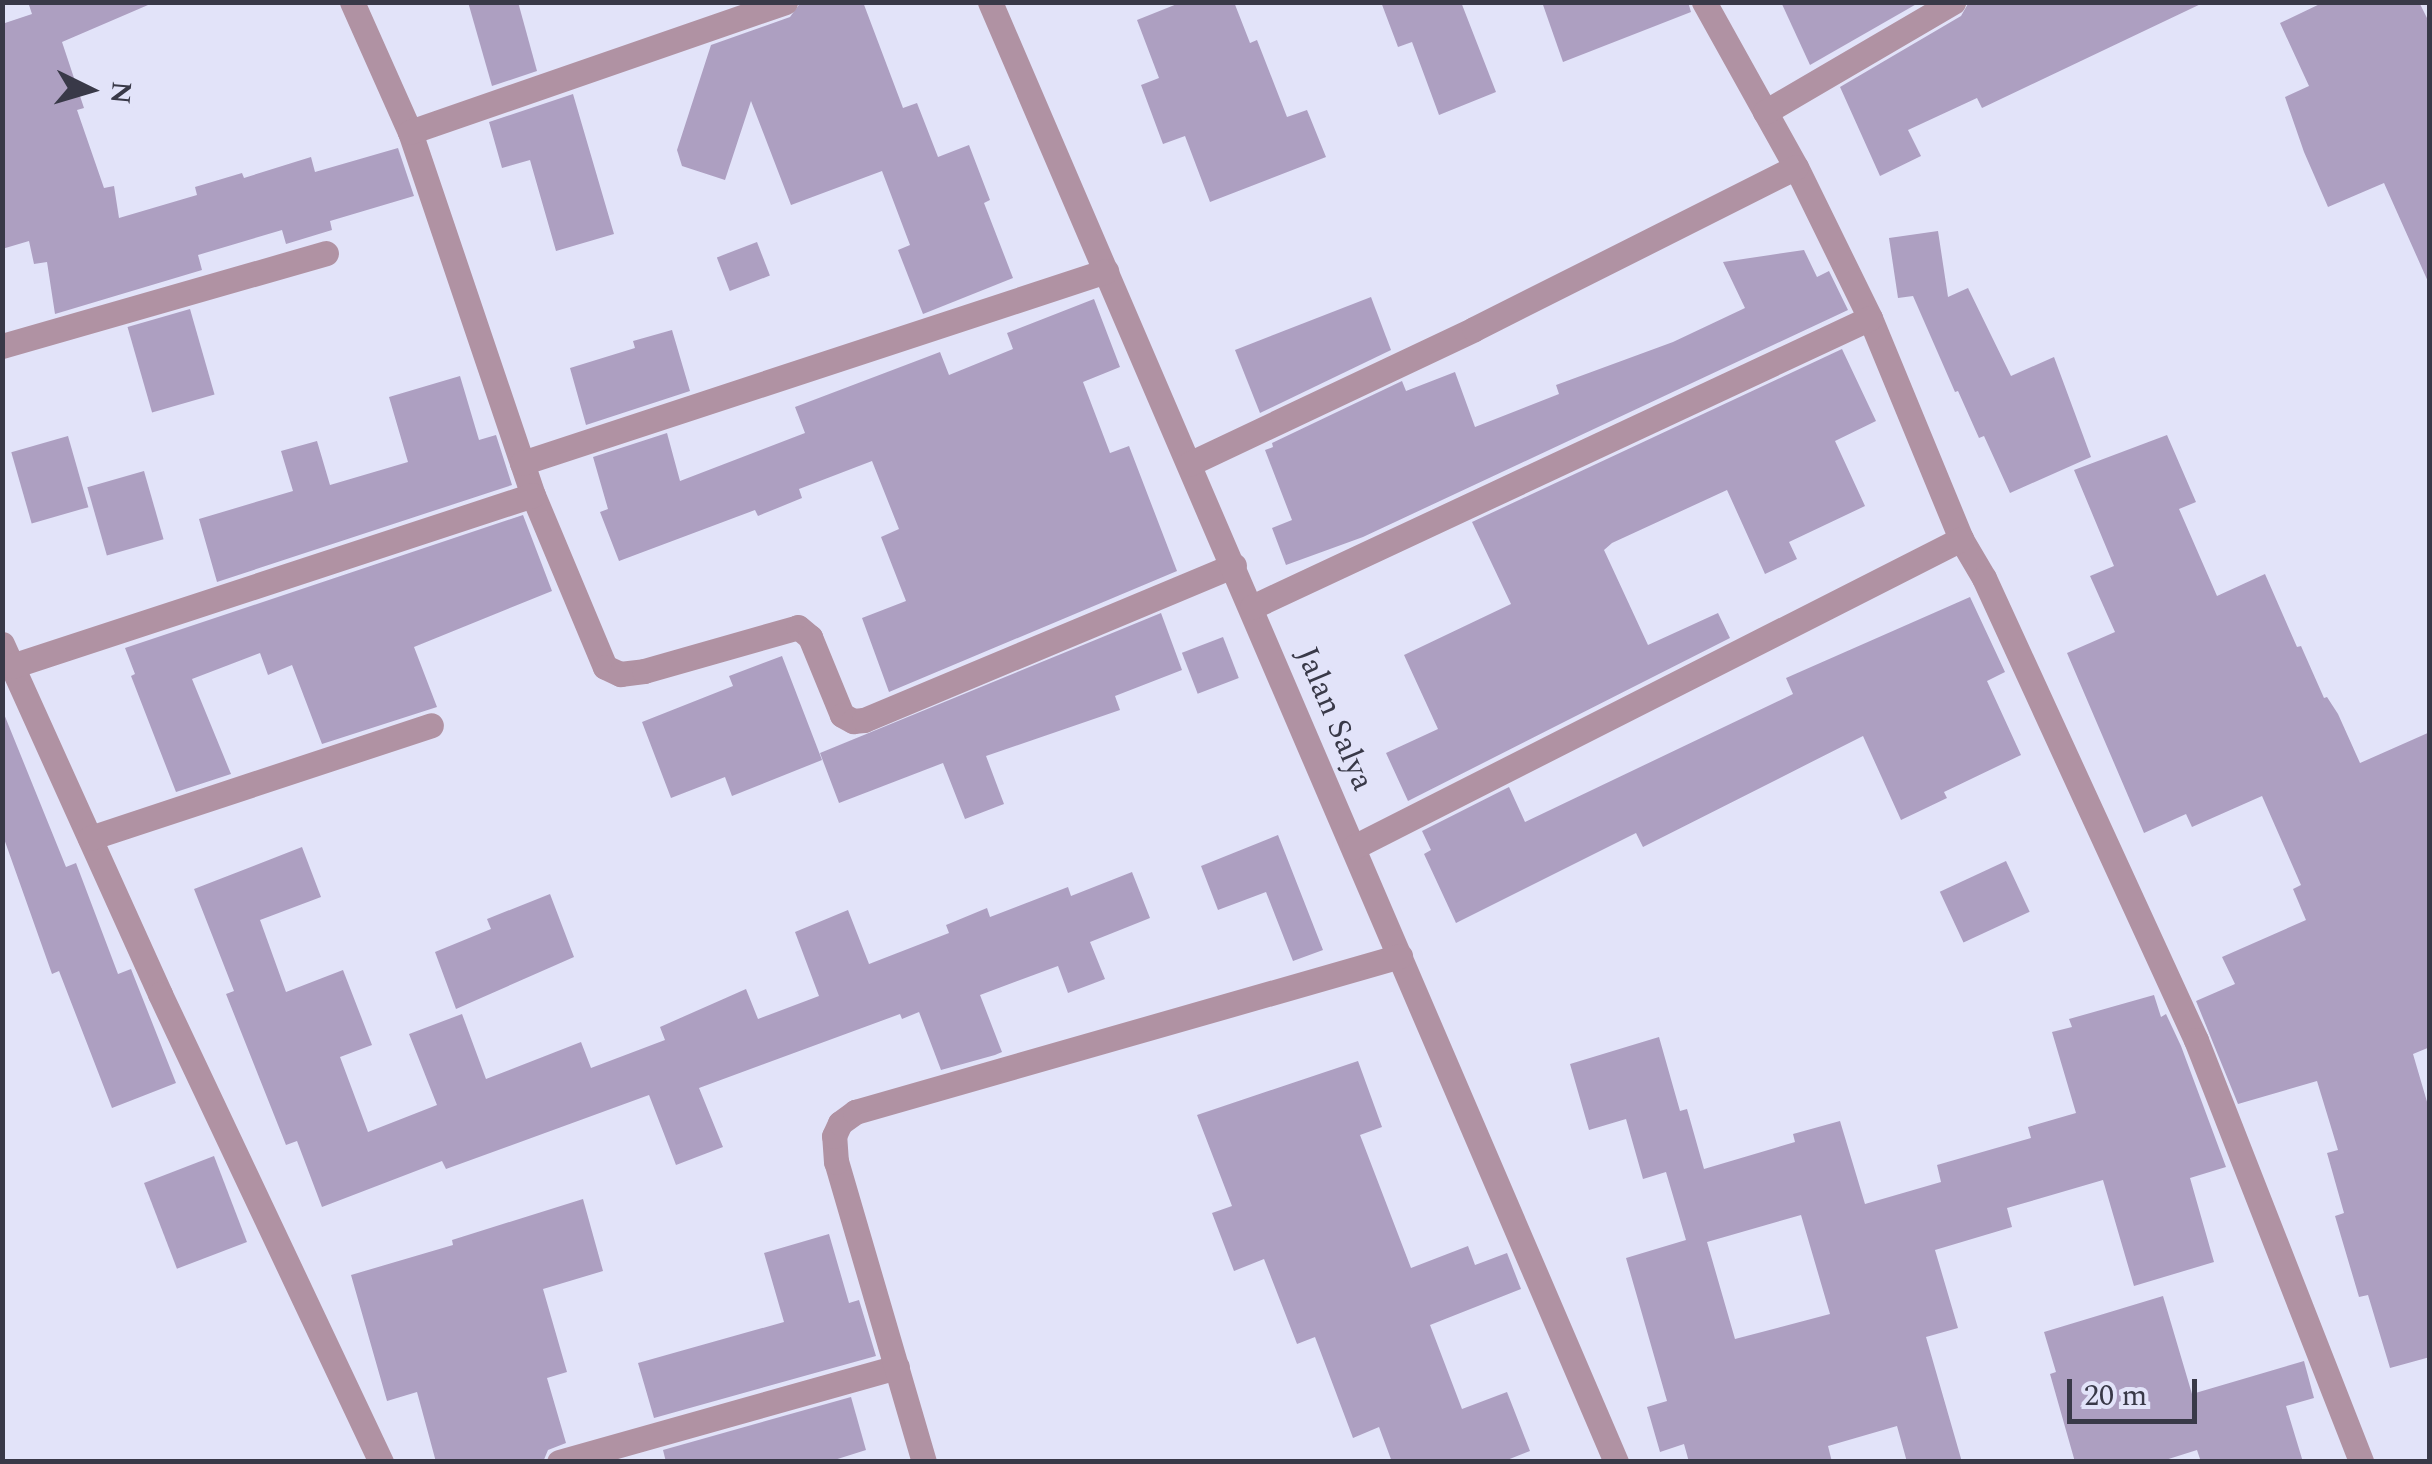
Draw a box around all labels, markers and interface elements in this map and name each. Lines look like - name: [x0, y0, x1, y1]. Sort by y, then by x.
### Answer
- north arrow: [40, 40, 140, 140]
- text: N: [98, 79, 143, 106]
- street label: Jalan Salya: [1287, 641, 1381, 797]
- scale bar: [2072, 1359, 2202, 1421]
- text: 20 m: [2084, 1373, 2147, 1419]

